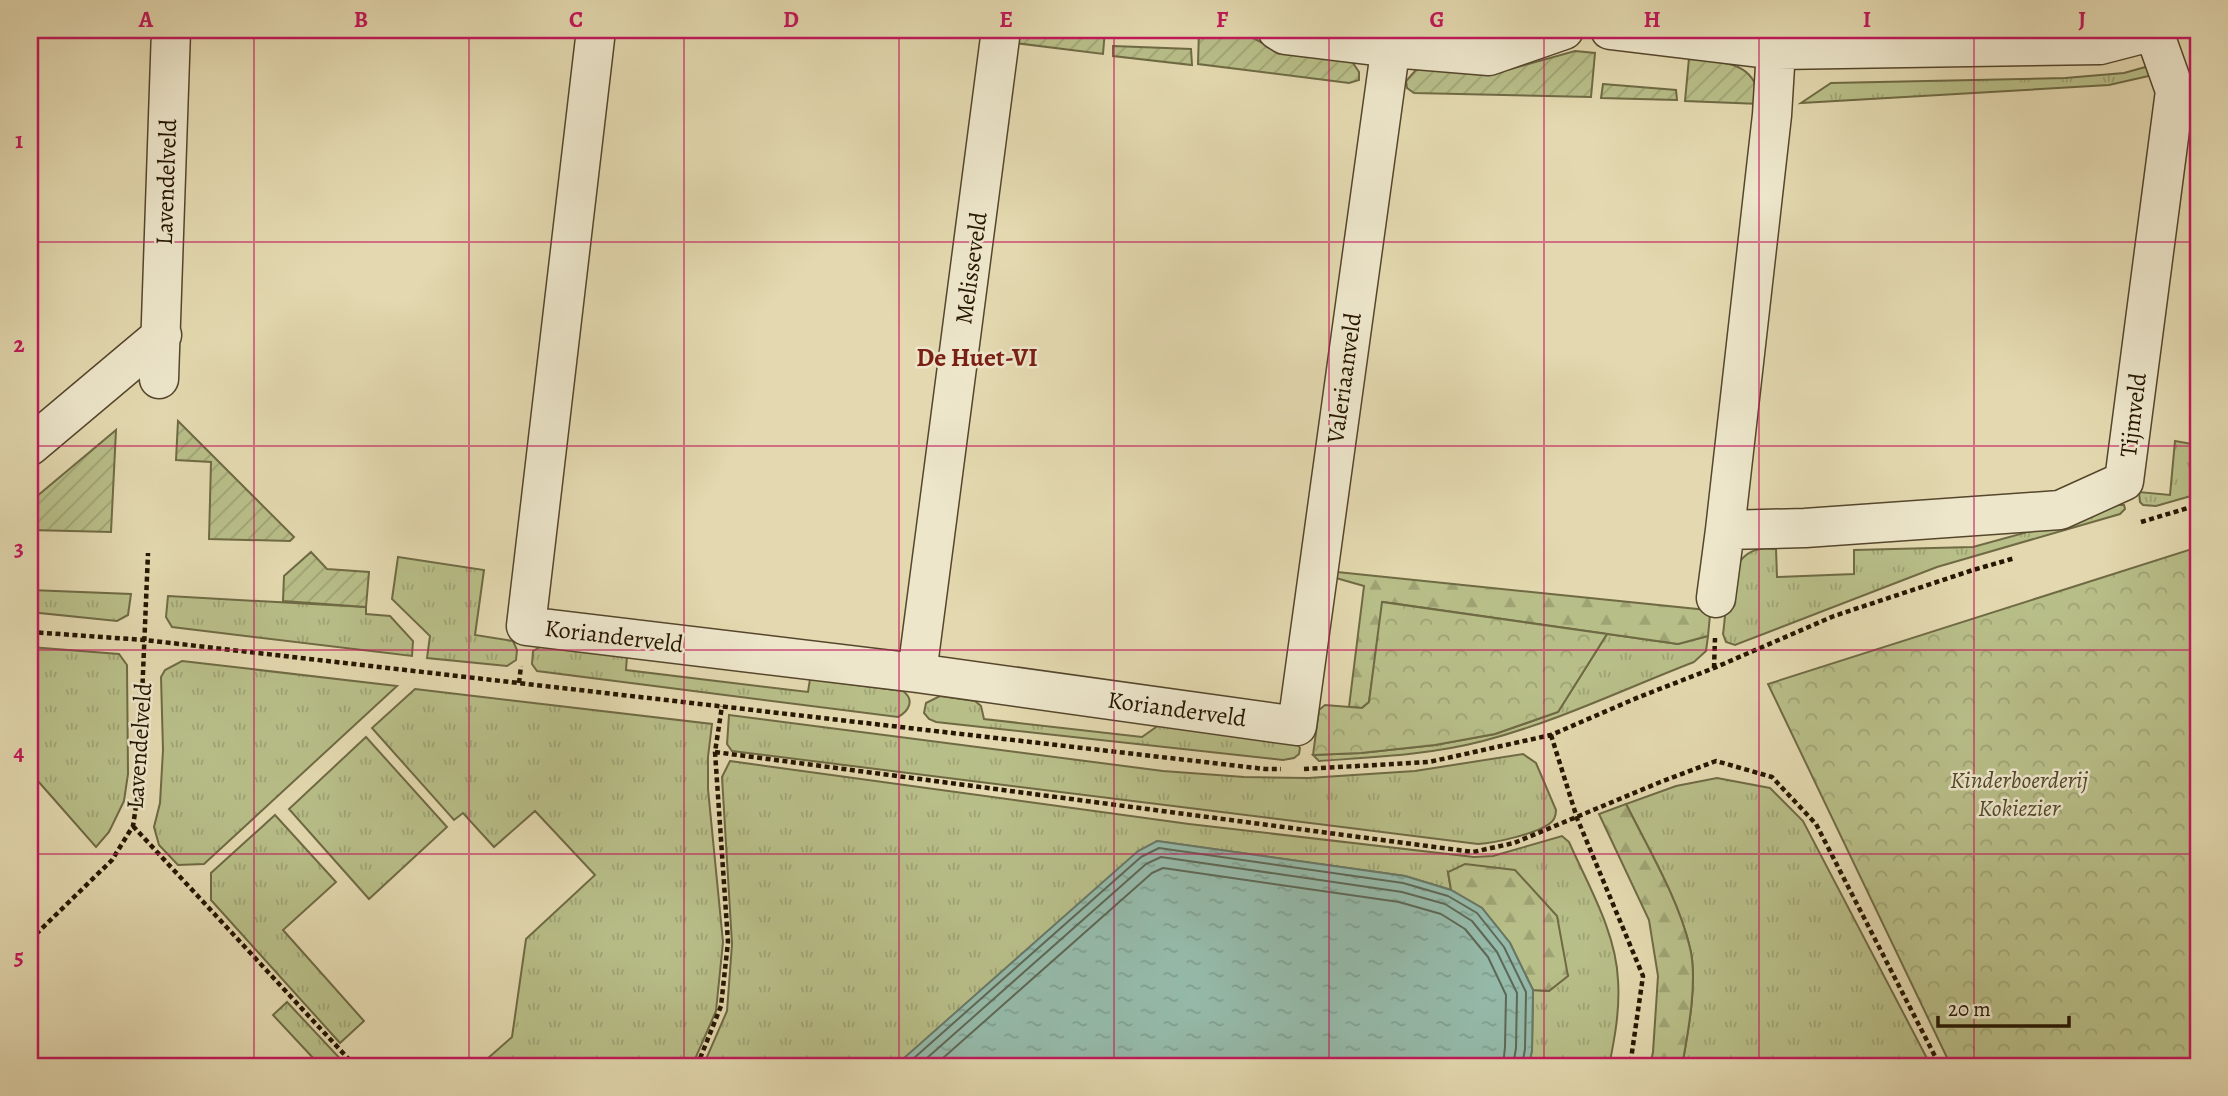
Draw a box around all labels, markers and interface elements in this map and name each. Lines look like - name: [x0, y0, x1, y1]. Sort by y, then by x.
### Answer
- text: A: [138, 4, 154, 35]
- text: B: [354, 4, 368, 35]
- text: C: [569, 4, 583, 35]
- text: D: [783, 4, 799, 35]
- text: E: [999, 4, 1013, 35]
- text: F: [1216, 4, 1229, 35]
- text: G: [1429, 4, 1445, 35]
- text: H: [1643, 4, 1661, 35]
- text: I: [1863, 4, 1871, 35]
- text: J: [2078, 4, 2086, 35]
- street label: Lavendelveld: [148, 118, 184, 246]
- text: 1: [15, 125, 23, 156]
- street label: Melisseveld: [947, 210, 995, 326]
- street label: Valeriaanveld: [1319, 311, 1369, 446]
- text: 2: [13, 329, 25, 360]
- district label: De Huet-VI: [916, 340, 1038, 375]
- street label: Tijmveld: [2112, 371, 2154, 459]
- text: 3: [14, 533, 24, 564]
- street label: Korianderveld: [543, 612, 685, 660]
- street label: Lavendelveld: [119, 682, 159, 810]
- street label: Korianderveld: [1106, 683, 1248, 735]
- text: 4: [14, 737, 25, 768]
- park label: Kinderboerderij Kokiezier: [1950, 764, 2088, 824]
- text: 5: [14, 941, 24, 972]
- scale bar: [1938, 984, 2069, 1028]
- text: 20 m: [1948, 995, 1991, 1023]

